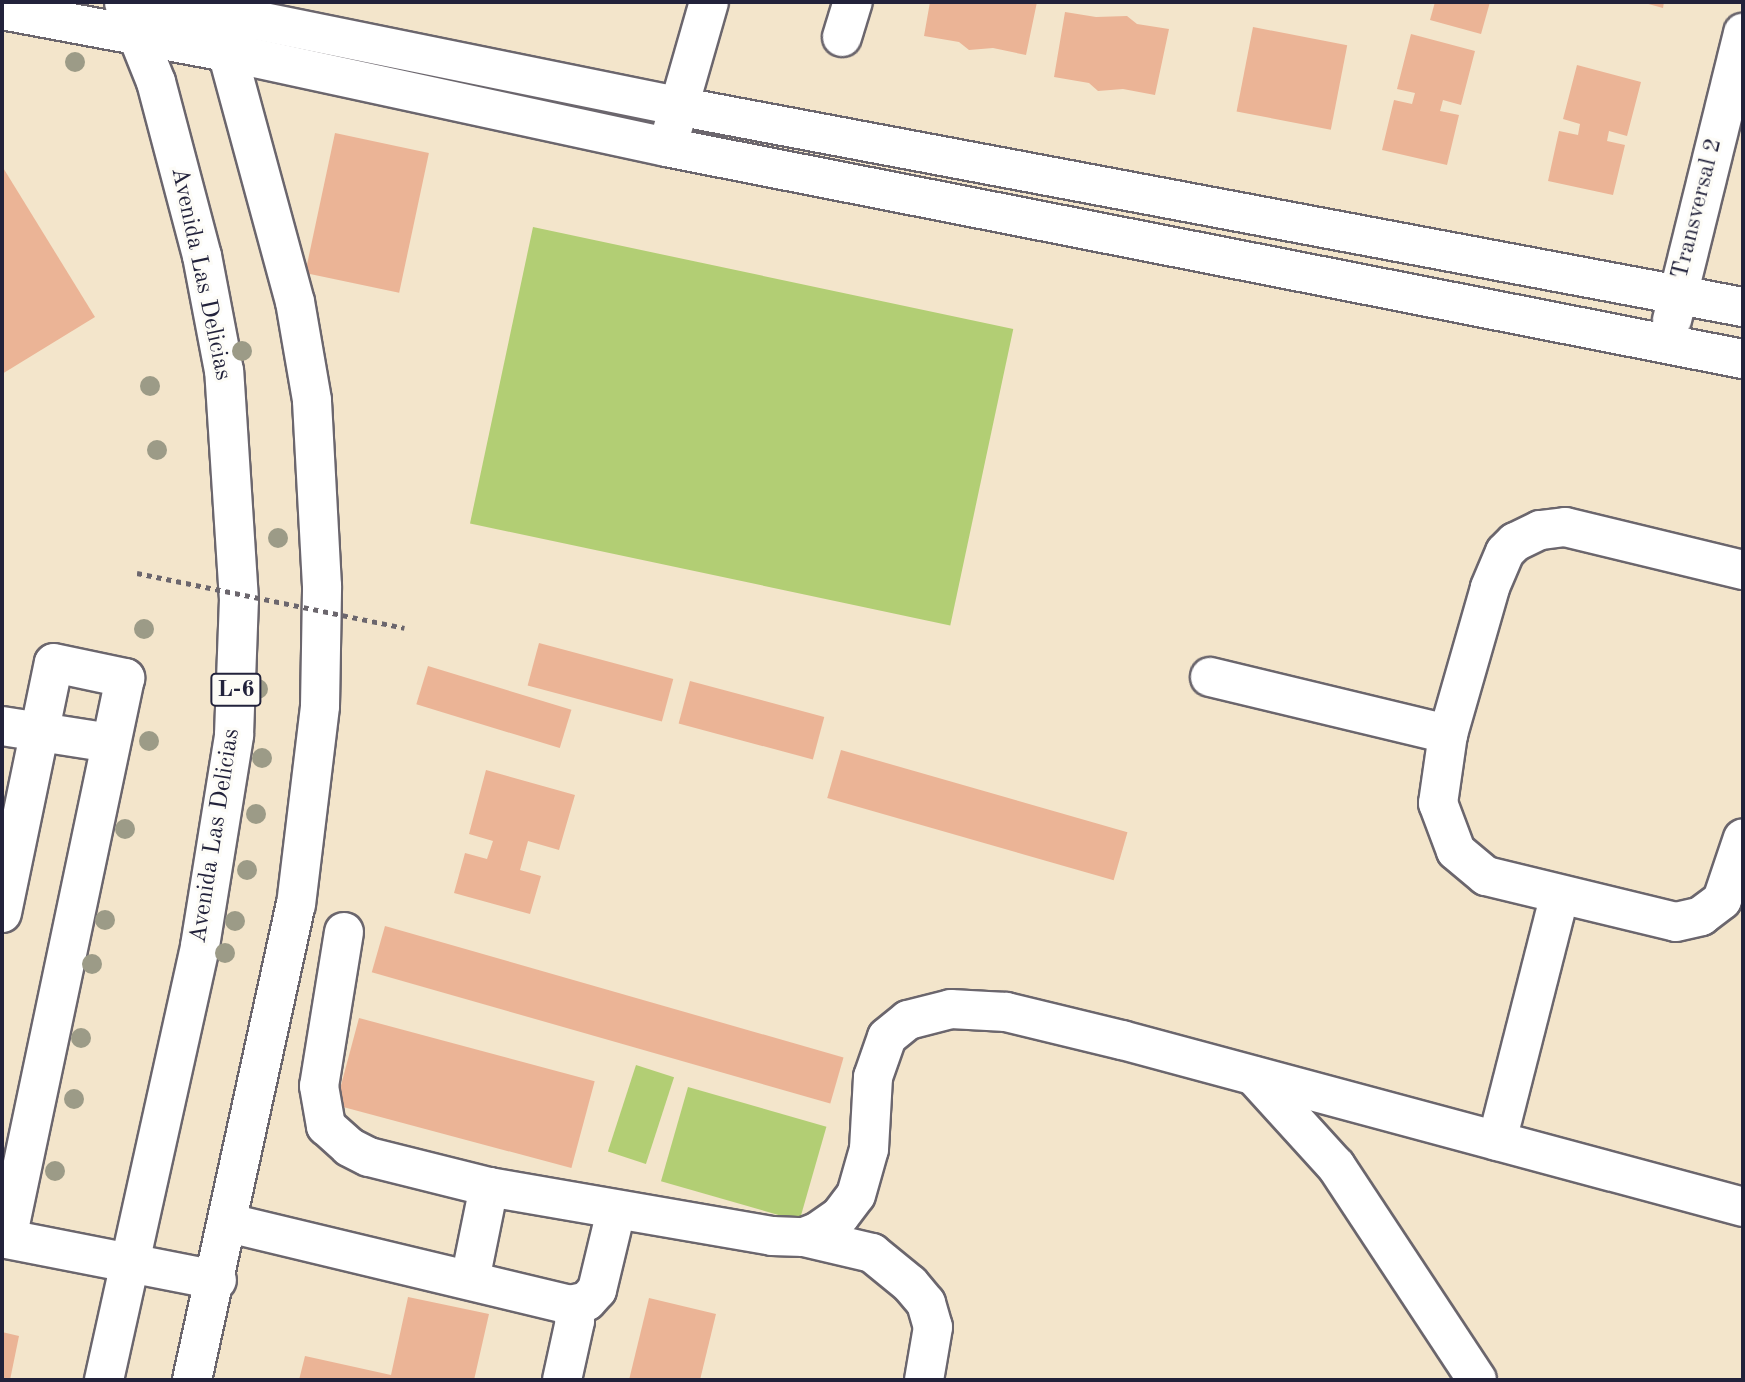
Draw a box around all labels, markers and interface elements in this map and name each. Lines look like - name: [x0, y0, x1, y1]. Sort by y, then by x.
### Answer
- street label: Transversal 2: [1667, 136, 1729, 282]
- street label: Avenida Las Delicias: [163, 165, 237, 383]
- road number: L-6: [210, 670, 262, 710]
- street label: Avenida Las Delicias: [185, 727, 247, 945]

